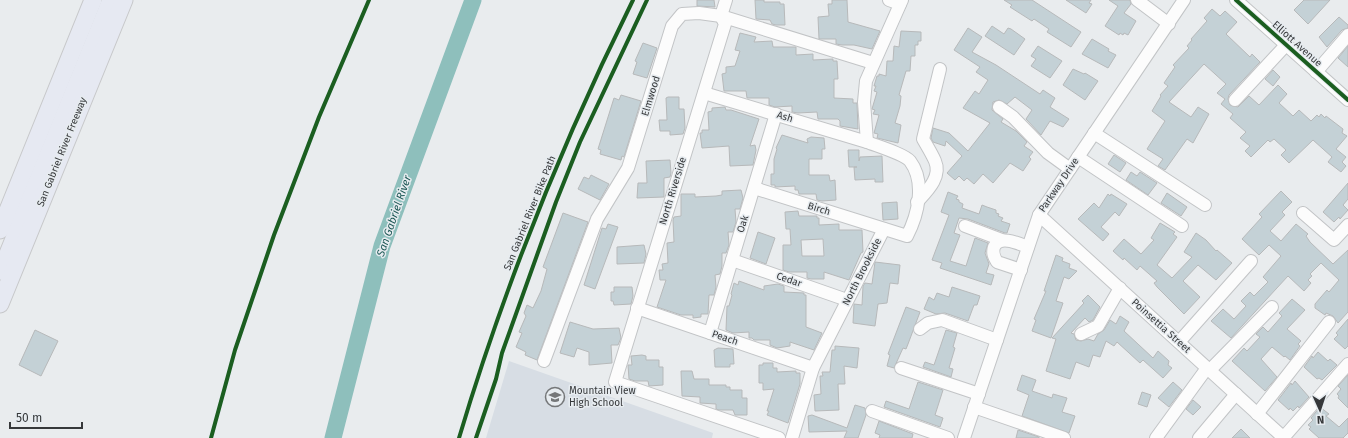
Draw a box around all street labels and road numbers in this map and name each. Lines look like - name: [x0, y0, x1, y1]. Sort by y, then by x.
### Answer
- street label: Elliott Avenue: [1270, 19, 1324, 69]
- street label: Elmwood: [639, 74, 663, 118]
- street label: San Gabriel River Freeway: [35, 96, 89, 208]
- street label: Ash: [775, 109, 795, 125]
- street label: San Gabriel River Bike Path: [501, 154, 559, 272]
- street label: North Riverside: [657, 156, 689, 226]
- street label: Parkway Drive: [1036, 156, 1082, 214]
- street label: Birch: [806, 200, 832, 218]
- street label: Oak: [735, 213, 752, 234]
- street label: North Brookside: [840, 236, 884, 308]
- street label: Cedar: [775, 270, 803, 290]
- street label: Poinsettia Street: [1129, 296, 1193, 356]
- street label: Peach: [710, 328, 740, 348]

